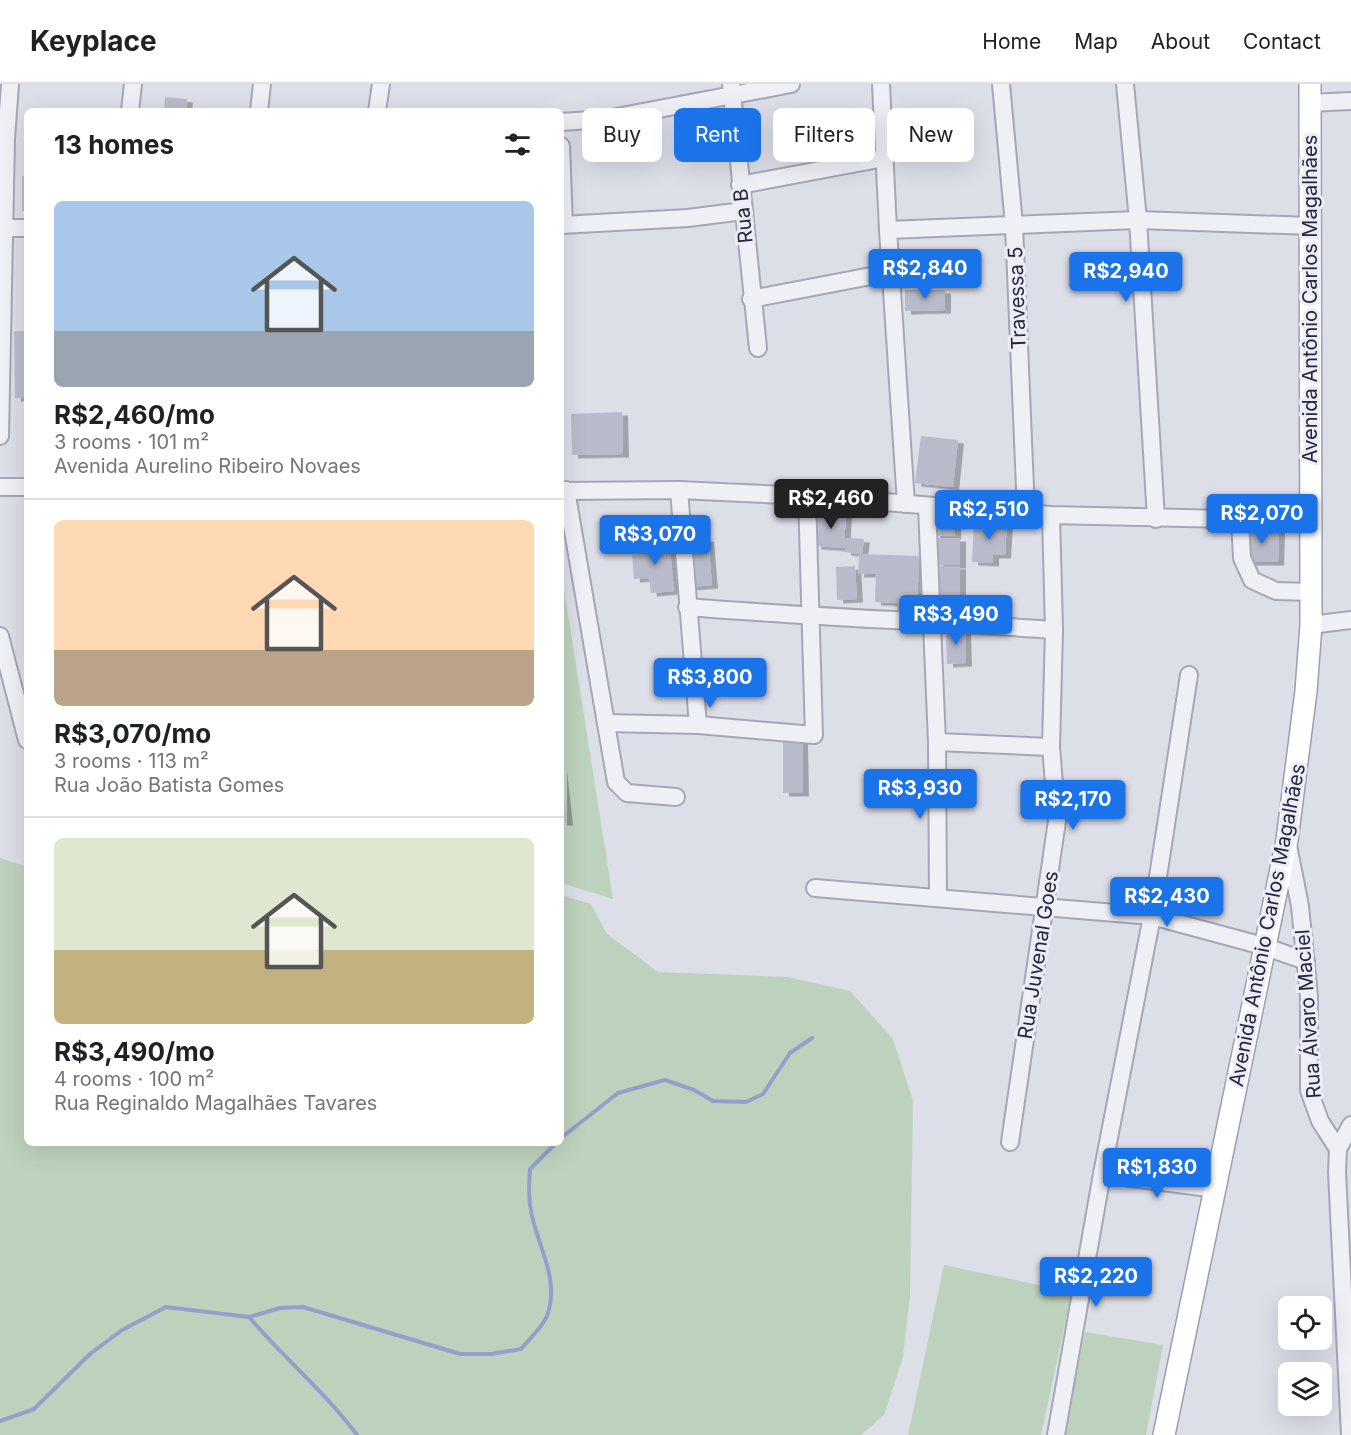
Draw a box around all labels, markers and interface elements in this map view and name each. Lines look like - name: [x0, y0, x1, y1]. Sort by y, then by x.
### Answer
- text: Keyplace: [30, 24, 157, 58]
- text: Home: [982, 29, 1041, 54]
- text: Map: [1074, 29, 1118, 54]
- text: About: [1151, 29, 1210, 54]
- text: Contact: [1243, 29, 1321, 54]
- chip: Buy: [582, 108, 662, 162]
- chip: Rent: [674, 108, 761, 162]
- chip: Filters: [773, 108, 875, 162]
- chip: New: [887, 108, 974, 162]
- icon: filters: [501, 128, 534, 161]
- text: 13 homes: [54, 129, 174, 160]
- street label: Avenida Antônio Carlos Magalhães: [1298, 135, 1322, 463]
- street label: Rua B: [728, 188, 758, 244]
- icon: home: [240, 240, 348, 348]
- street label: Travessa 5: [1003, 246, 1031, 350]
- pin: R$2,840: [870, 249, 980, 300]
- pin: R$2,940: [1071, 252, 1181, 303]
- text: R$2,840: [883, 256, 967, 280]
- text: R$2,940: [1083, 259, 1169, 283]
- text: R$2,460/mo: [54, 399, 215, 430]
- text: 3 rooms · 101 m²: [54, 430, 209, 454]
- text: Avenida Aurelino Ribeiro Novaes: [54, 454, 361, 478]
- pin: R$2,460: [776, 479, 886, 530]
- text: R$2,460: [788, 486, 874, 510]
- pin: R$2,510: [934, 490, 1044, 541]
- pin: R$2,070: [1207, 494, 1317, 545]
- text: R$2,510: [949, 497, 1029, 521]
- text: R$2,070: [1221, 501, 1303, 525]
- pin: R$3,070: [600, 515, 710, 566]
- text: R$3,070: [614, 522, 696, 546]
- icon: home: [240, 559, 348, 667]
- pin: R$3,490: [901, 595, 1011, 646]
- text: R$3,490: [913, 602, 999, 626]
- pin: R$3,800: [655, 658, 765, 709]
- text: R$3,800: [668, 665, 752, 689]
- text: R$3,070/mo: [54, 718, 211, 749]
- text: 3 rooms · 113 m²: [54, 749, 209, 773]
- street label: Avenida Antônio Carlos Magalhães: [1224, 761, 1310, 1089]
- pin: R$3,930: [865, 769, 975, 820]
- text: Rua João Batista Gomes: [54, 773, 284, 797]
- text: R$3,930: [878, 776, 962, 800]
- pin: R$2,170: [1018, 780, 1128, 831]
- text: R$2,170: [1034, 787, 1112, 811]
- street label: Rua Juvenal Goes: [1013, 869, 1063, 1041]
- icon: home: [240, 877, 348, 985]
- pin: R$2,430: [1112, 877, 1222, 928]
- text: R$2,430: [1124, 884, 1210, 908]
- street label: Rua Álvaro Maciel: [1289, 929, 1326, 1099]
- text: R$3,490/mo: [54, 1036, 215, 1067]
- text: 4 rooms · 100 m²: [54, 1067, 214, 1091]
- text: Rua Reginaldo Magalhães Tavares: [54, 1091, 377, 1115]
- pin: R$1,830: [1102, 1148, 1212, 1199]
- text: R$1,830: [1117, 1155, 1197, 1179]
- pin: R$2,220: [1041, 1257, 1151, 1308]
- text: R$2,220: [1054, 1264, 1138, 1288]
- map controls: [1278, 1296, 1332, 1416]
- button: locate: [1278, 1296, 1332, 1350]
- button: layers: [1278, 1362, 1332, 1416]

